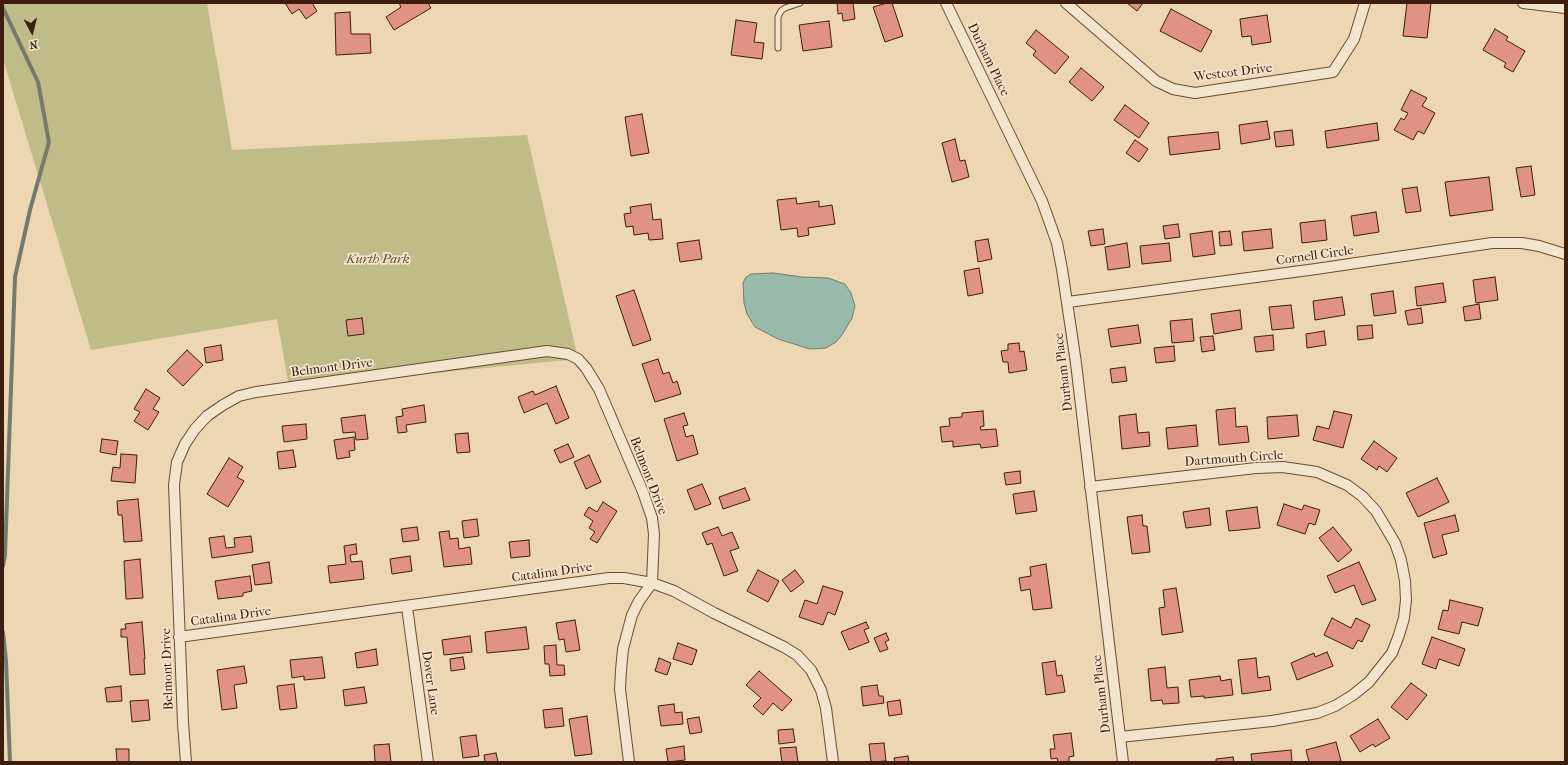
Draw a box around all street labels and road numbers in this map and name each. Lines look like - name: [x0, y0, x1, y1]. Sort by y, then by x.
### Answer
- street label: Durham Place: [964, 21, 1012, 99]
- street label: Westcot Drive: [1193, 60, 1273, 86]
- street label: Cornell Circle: [1275, 243, 1355, 269]
- street label: Durham Place: [1051, 332, 1077, 412]
- street label: Belmont Drive: [290, 355, 374, 381]
- street label: Belmont Drive: [626, 435, 670, 517]
- street label: Dartmouth Circle: [1184, 448, 1284, 470]
- street label: Catalina Drive: [511, 560, 593, 586]
- street label: Catalina Drive: [190, 604, 272, 630]
- street label: Belmont Drive: [159, 628, 177, 710]
- street label: Dover Lane: [418, 650, 442, 716]
- street label: Durham Place: [1089, 654, 1115, 734]

